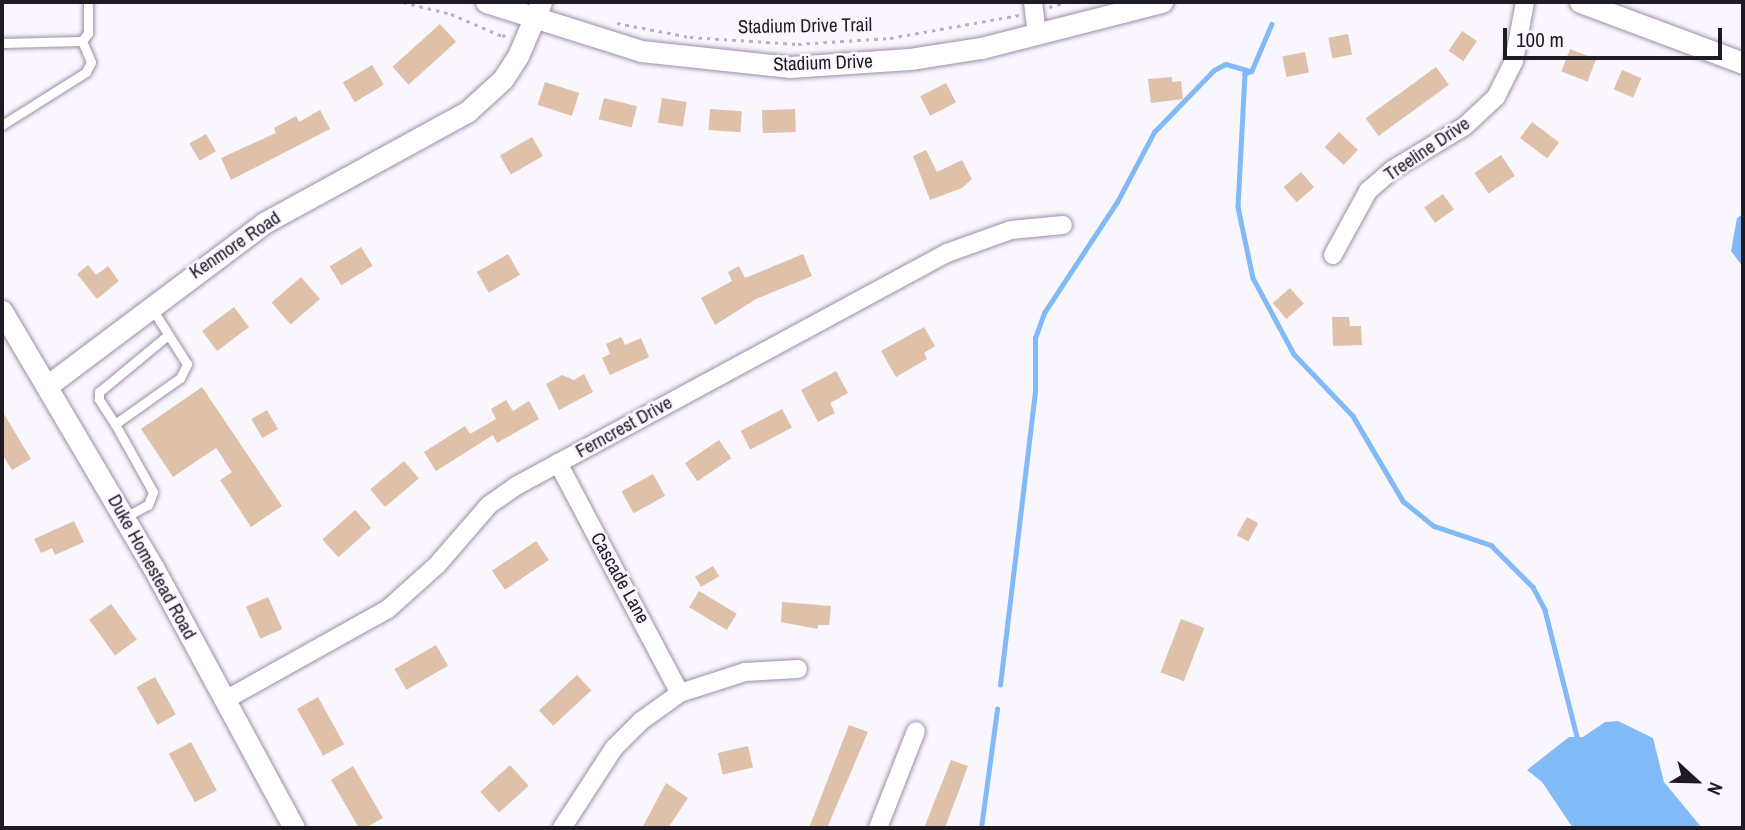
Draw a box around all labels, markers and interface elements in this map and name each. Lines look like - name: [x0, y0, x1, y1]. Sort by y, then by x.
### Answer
- street label: Stadium Drive Trail: [738, 13, 872, 39]
- scale bar: [1507, 14, 1726, 58]
- text: 100 m: [1516, 25, 1564, 54]
- street label: Stadium Drive: [773, 50, 873, 76]
- street label: Treeline Drive: [1380, 112, 1474, 186]
- street label: Kenmore Road: [185, 206, 285, 284]
- street label: Ferncrest Drive: [572, 391, 676, 463]
- street label: Duke Homestead Road: [103, 491, 201, 643]
- street label: Cascade Lane: [586, 529, 654, 627]
- north arrow: [1661, 746, 1731, 816]
- text: N: [1701, 779, 1730, 799]

